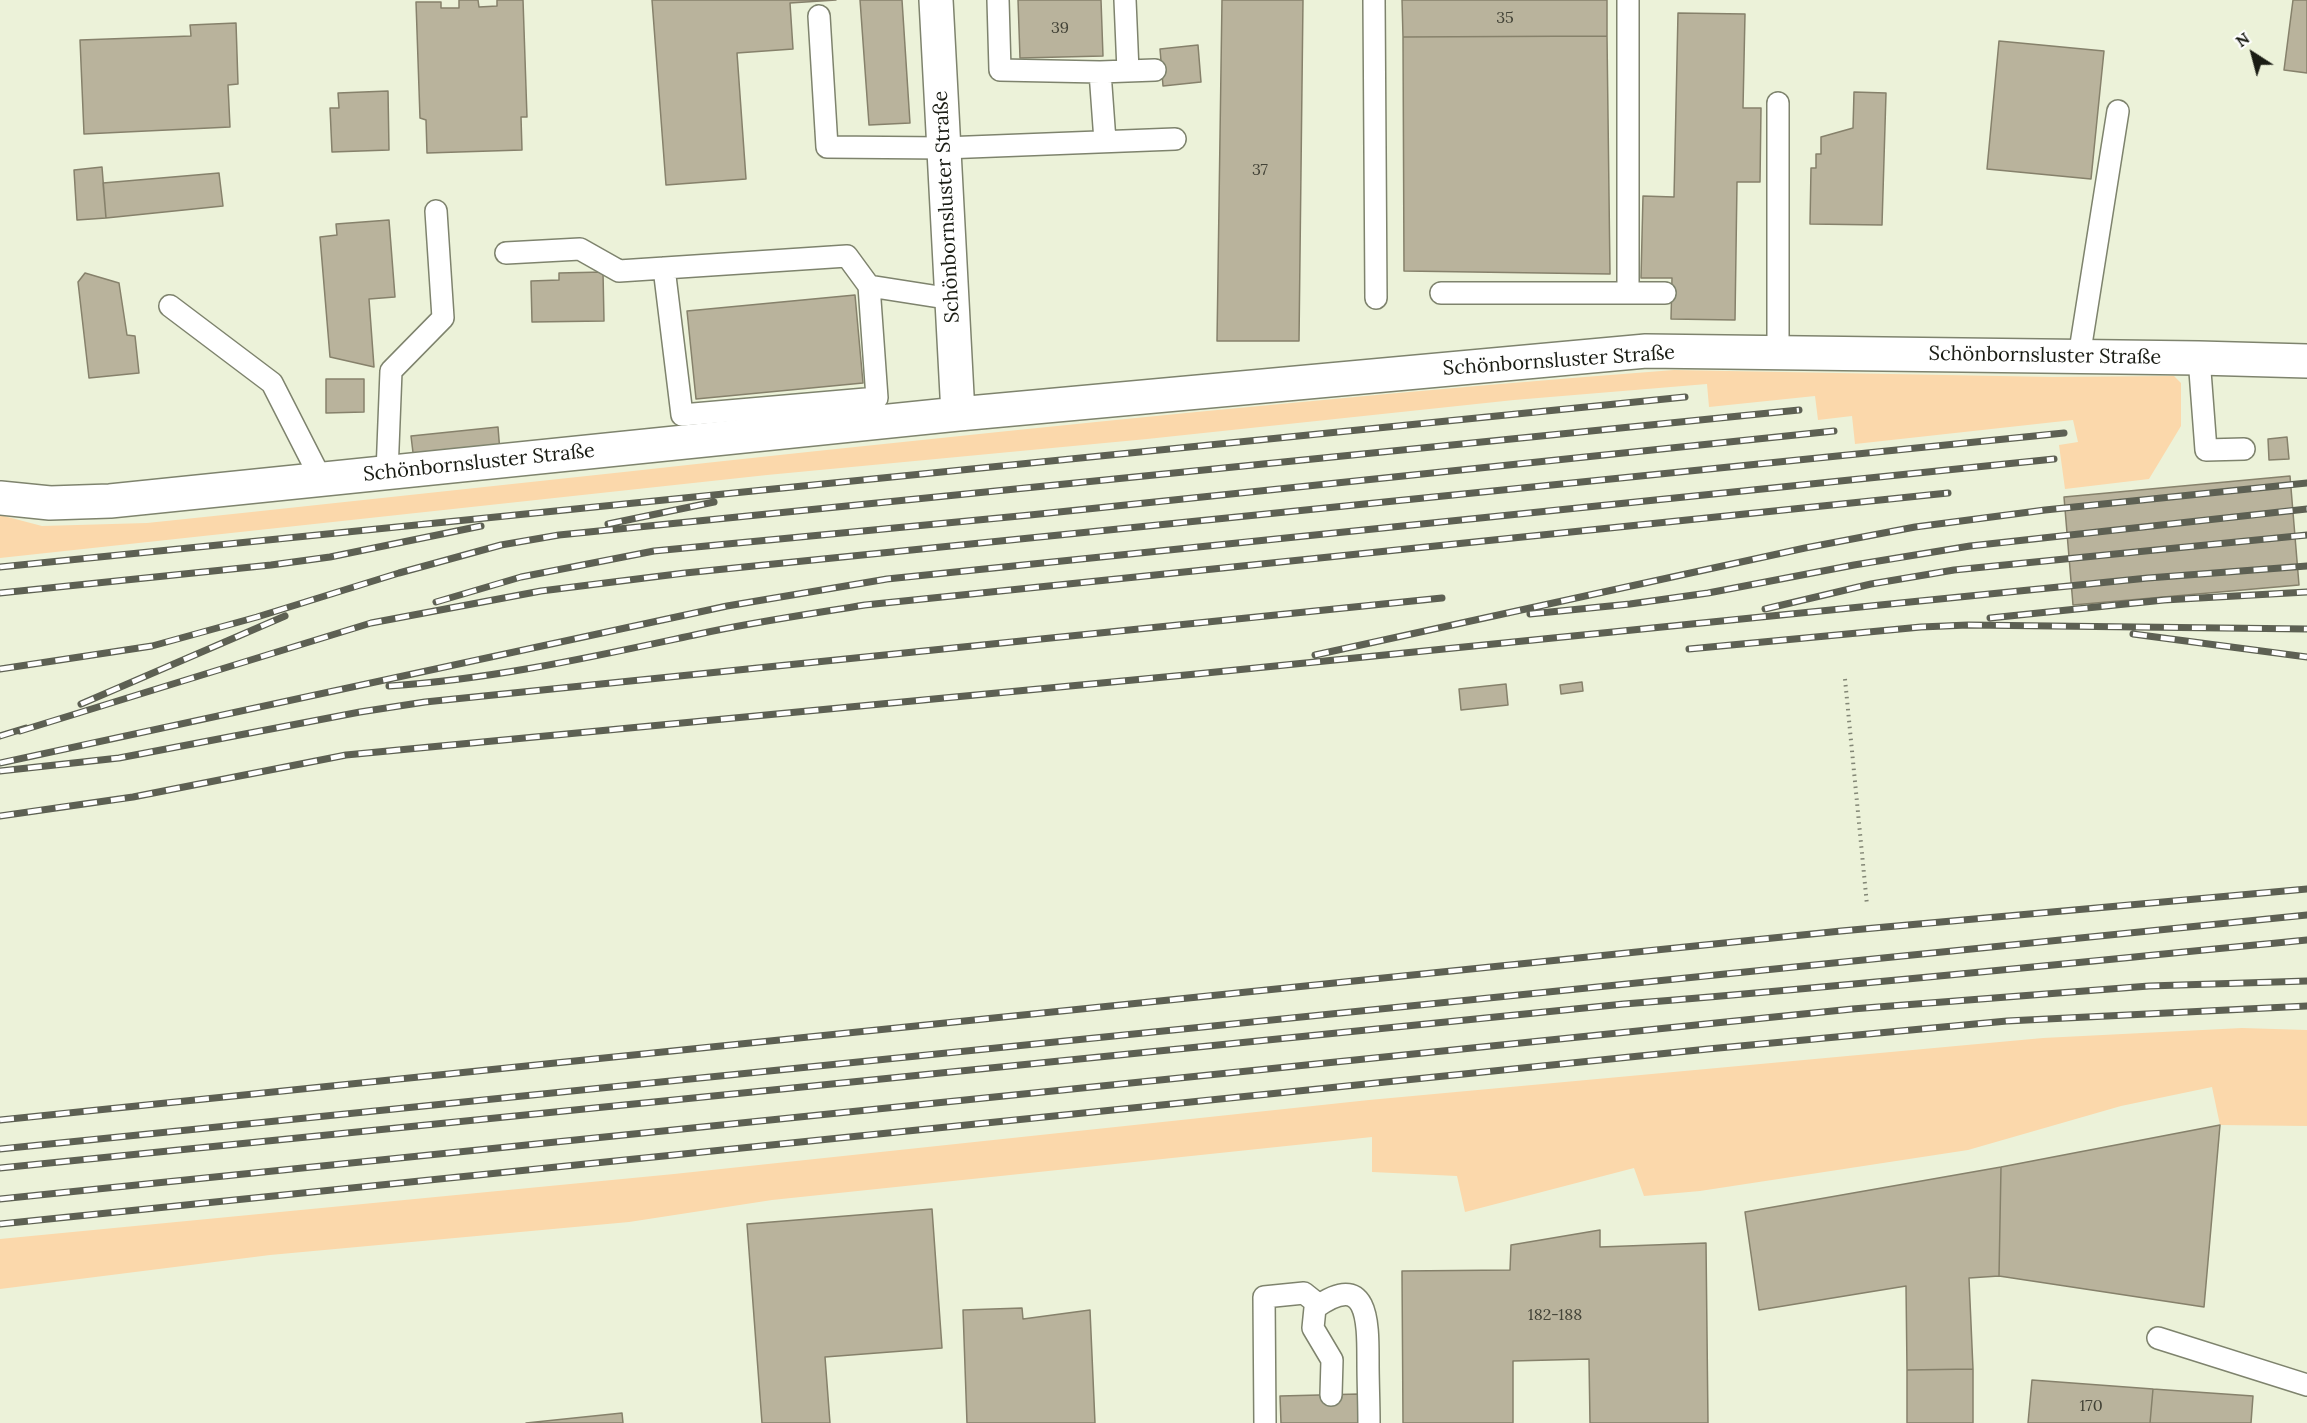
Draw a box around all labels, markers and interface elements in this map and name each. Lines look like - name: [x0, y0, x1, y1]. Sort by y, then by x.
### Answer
- house number: 35: [1496, 8, 1514, 28]
- house number: 39: [1051, 18, 1069, 38]
- north arrow: [2223, 24, 2283, 84]
- text: N: [2232, 28, 2253, 51]
- street label: Schönbornsluster Straße: [929, 90, 965, 324]
- house number: 37: [1252, 160, 1268, 180]
- street label: Schönbornsluster Straße: [1442, 341, 1676, 381]
- street label: Schönbornsluster Straße: [1928, 342, 2162, 370]
- street label: Schönbornsluster Straße: [362, 439, 596, 487]
- house number: 182-188: [1528, 1305, 1582, 1325]
- house number: 170: [2079, 1396, 2103, 1416]

